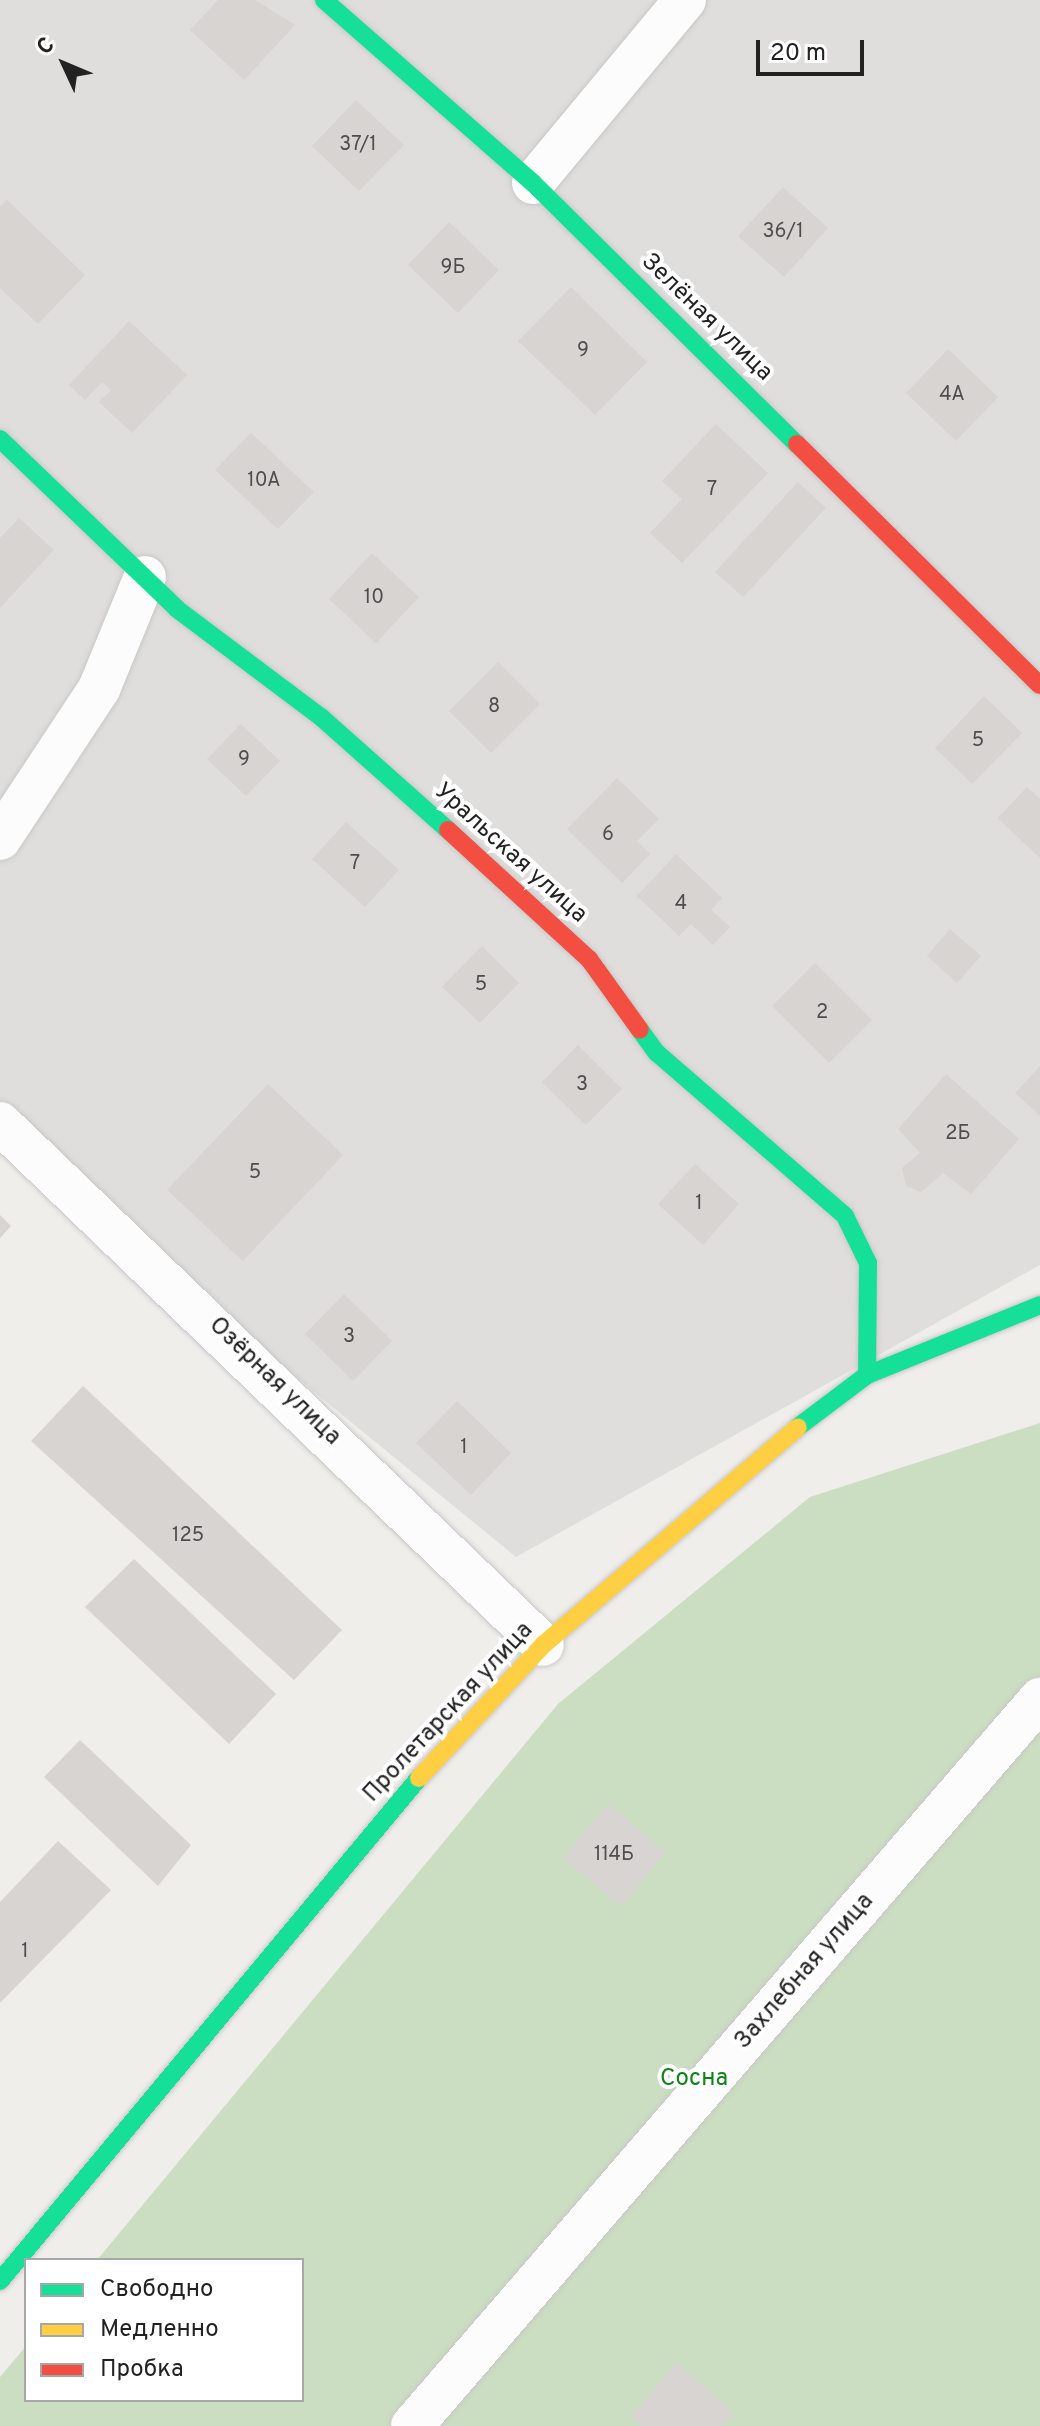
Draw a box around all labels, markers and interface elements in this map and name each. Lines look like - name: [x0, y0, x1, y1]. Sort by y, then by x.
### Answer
- north arrow: [24, 24, 104, 104]
- scale bar: [760, 24, 868, 74]
- text: С: [32, 33, 61, 61]
- text: 20 m: [770, 39, 826, 69]
- house number: 37/1: [339, 133, 377, 157]
- house number: 36/1: [762, 220, 804, 244]
- street label: Зелёная улица: [634, 248, 778, 388]
- house number: 9Б: [440, 256, 466, 280]
- house number: 9: [577, 339, 589, 363]
- house number: 4А: [939, 383, 965, 407]
- house number: 10А: [247, 469, 281, 493]
- house number: 7: [707, 478, 717, 502]
- house number: 10: [364, 586, 384, 610]
- house number: 8: [488, 695, 500, 719]
- house number: 5: [972, 729, 984, 753]
- house number: 9: [238, 748, 250, 772]
- street label: Уральская улица: [428, 778, 592, 930]
- house number: 6: [602, 823, 614, 847]
- house number: 7: [350, 852, 360, 876]
- house number: 4: [675, 892, 687, 916]
- house number: 5: [475, 973, 487, 997]
- house number: 2: [816, 1001, 828, 1025]
- house number: 3: [576, 1073, 588, 1097]
- house number: 2Б: [945, 1122, 971, 1146]
- house number: 5: [249, 1161, 261, 1185]
- house number: 1: [695, 1192, 703, 1216]
- street label: Озёрная улица: [202, 1312, 346, 1452]
- house number: 3: [343, 1325, 355, 1349]
- house number: 1: [460, 1436, 468, 1460]
- house number: 125: [172, 1524, 204, 1548]
- street label: Пролетарская улица: [358, 1617, 540, 1809]
- house number: 114Б: [594, 1843, 634, 1867]
- street label: Захлебная улица: [729, 1888, 881, 2056]
- house number: 1: [21, 1940, 29, 1964]
- park label: Сосна: [660, 2066, 728, 2094]
- legend: [24, 2258, 304, 2402]
- text: Свободно: [100, 2275, 213, 2305]
- text: Медленно: [100, 2315, 219, 2345]
- text: Пробка: [100, 2355, 184, 2385]

